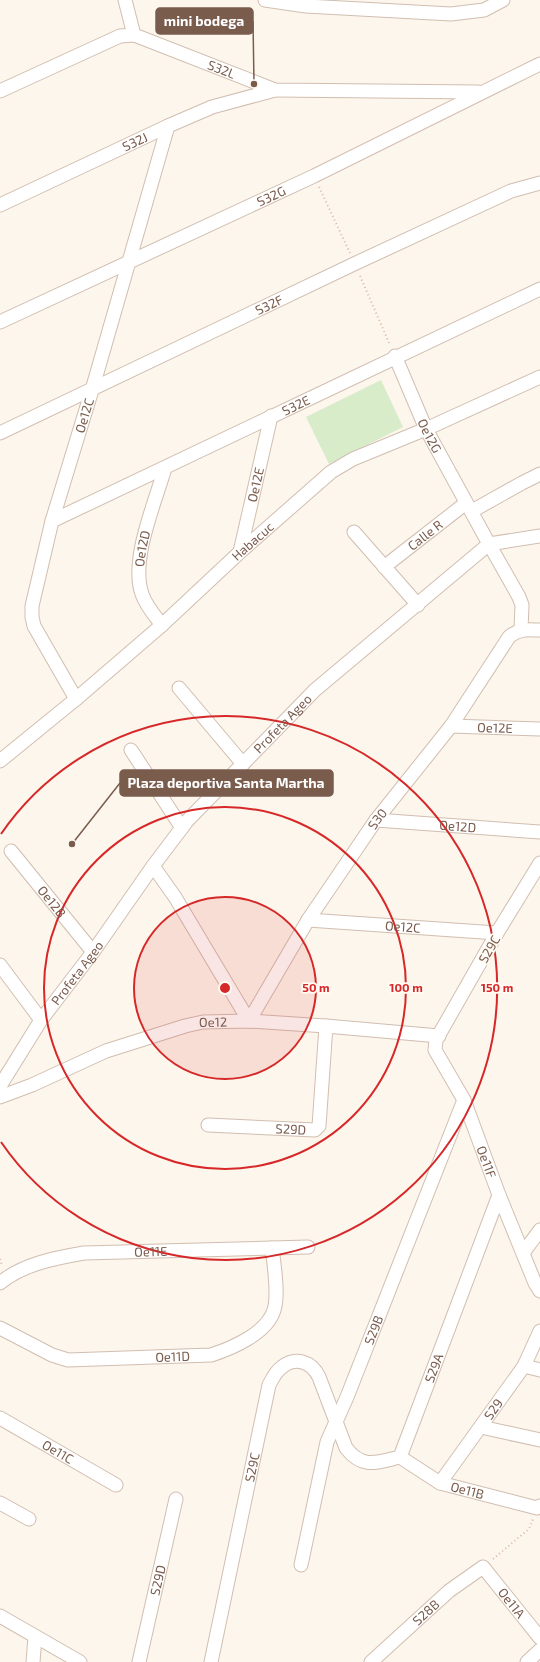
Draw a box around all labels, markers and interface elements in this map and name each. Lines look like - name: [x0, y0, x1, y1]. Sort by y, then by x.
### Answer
- callout: mini bodega: [156, 8, 253, 34]
- text: mini bodega: [164, 12, 244, 29]
- street label: S32L: [205, 56, 238, 82]
- street label: S32J: [120, 129, 150, 154]
- street label: S32G: [254, 182, 288, 210]
- street label: S32F: [252, 291, 285, 318]
- street label: S32E: [279, 392, 312, 419]
- street label: Oe12C: [71, 396, 97, 435]
- street label: Oe12G: [415, 416, 445, 456]
- street label: Oe12E: [244, 466, 267, 504]
- street label: Calle R: [404, 516, 446, 554]
- street label: Habacuc: [228, 518, 277, 564]
- street label: Oe12D: [131, 529, 153, 568]
- street label: Profeta Ageo: [250, 691, 315, 756]
- street label: Oe12E: [477, 719, 513, 736]
- callout: Plaza deportiva Santa Martha: [120, 770, 333, 796]
- text: Plaza deportiva Santa Martha: [127, 774, 325, 791]
- street label: S30: [364, 805, 390, 832]
- street label: Oe12D: [439, 817, 477, 835]
- street label: Oe12B: [34, 882, 70, 921]
- street label: Oe12C: [384, 917, 421, 936]
- street label: S29C: [475, 932, 503, 966]
- street label: Profeta Ageo: [47, 938, 106, 1008]
- text: 50 m: [302, 980, 330, 994]
- text: 100 m: [389, 980, 423, 994]
- text: 150 m: [481, 980, 513, 994]
- centre of rings: [218, 981, 232, 995]
- street label: Oe12: [199, 1013, 227, 1030]
- street label: S29D: [275, 1120, 307, 1138]
- street label: Oe11F: [474, 1143, 500, 1180]
- street label: Oe11E: [134, 1243, 168, 1260]
- street label: S29B: [360, 1313, 386, 1347]
- street label: Oe11D: [155, 1348, 190, 1365]
- street label: S29A: [421, 1351, 446, 1385]
- street label: S29: [480, 1395, 506, 1423]
- street label: Oe11C: [40, 1436, 77, 1467]
- street label: S29C: [241, 1451, 263, 1483]
- street label: Oe11B: [449, 1478, 486, 1502]
- street label: S29D: [146, 1563, 169, 1597]
- street label: Oe11A: [495, 1584, 529, 1621]
- street label: S28B: [409, 1596, 442, 1628]

